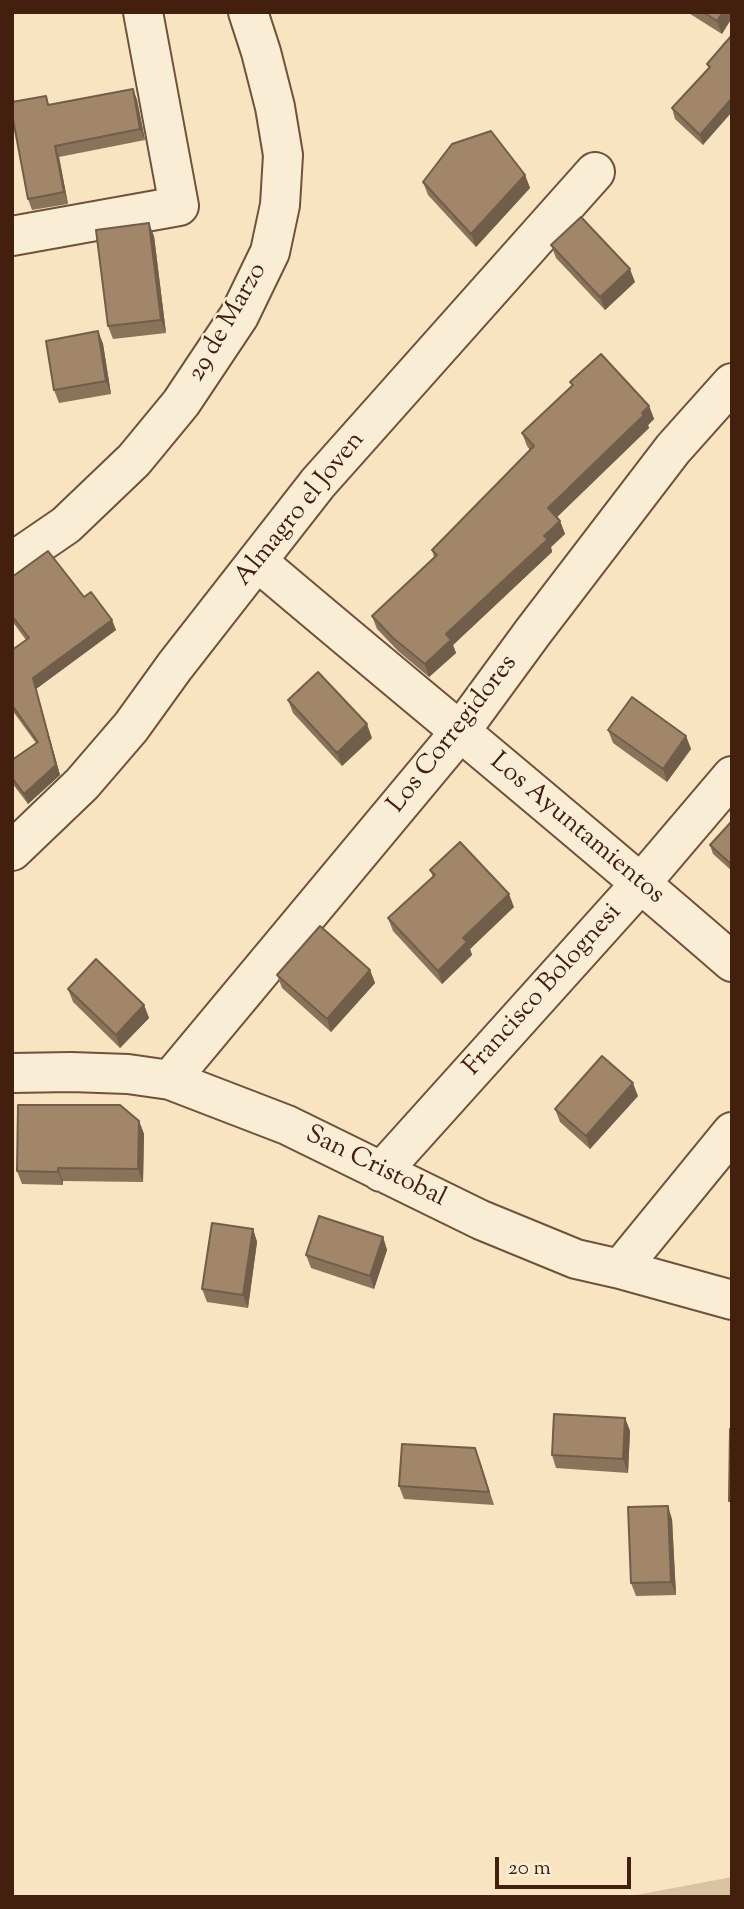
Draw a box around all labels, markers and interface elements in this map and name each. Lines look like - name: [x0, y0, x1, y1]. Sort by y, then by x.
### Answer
- street label: 29 de Marzo: [183, 258, 275, 388]
- street label: Almagro el Joven: [229, 426, 373, 594]
- street label: Los Corregidores: [382, 650, 526, 820]
- street label: Los Ayuntamientos: [482, 748, 670, 912]
- street label: Francisco Bolognesi: [458, 898, 630, 1084]
- street label: San Cristobal: [300, 1121, 450, 1215]
- scale bar: [499, 1842, 636, 1886]
- text: 20 m: [508, 1854, 551, 1884]

